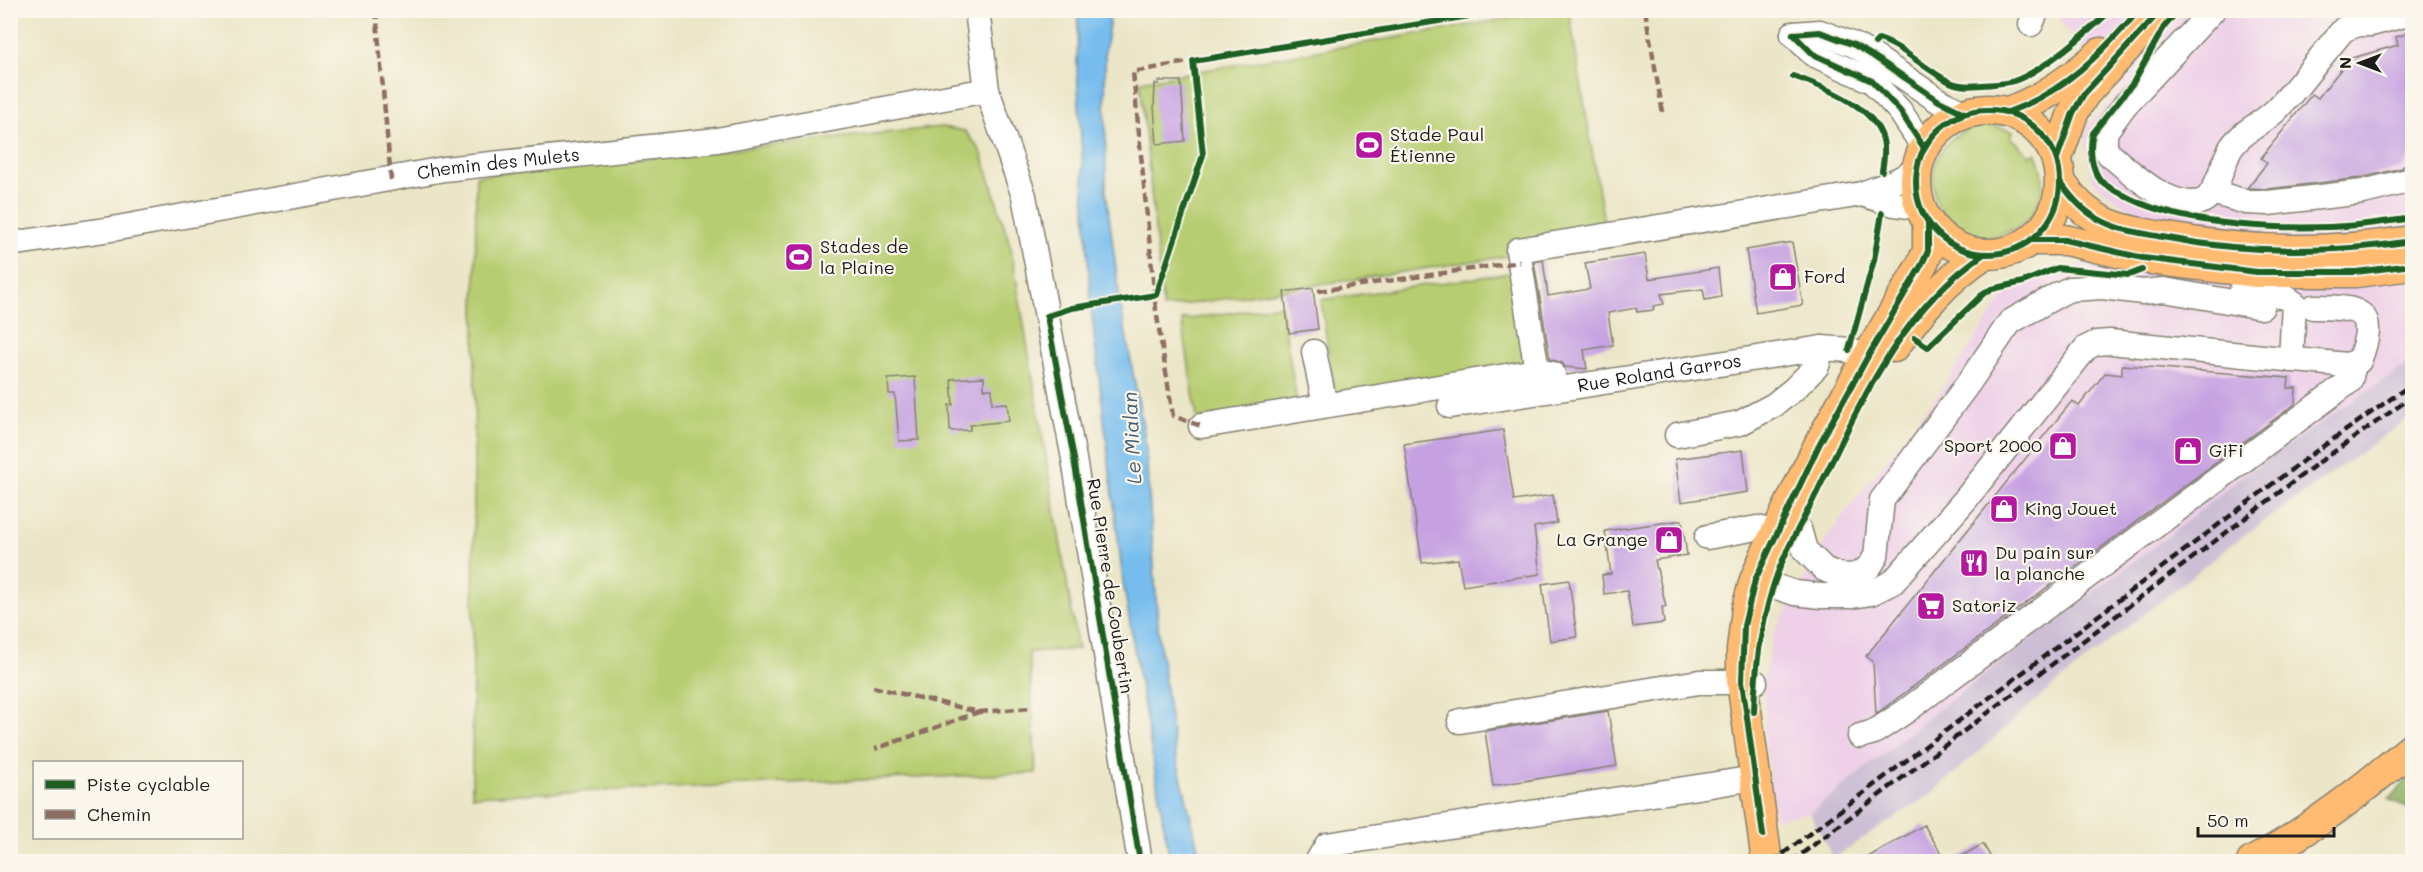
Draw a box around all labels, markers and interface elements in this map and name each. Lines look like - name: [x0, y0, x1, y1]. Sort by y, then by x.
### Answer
- north arrow: [2330, 33, 2390, 93]
- text: N: [2334, 57, 2355, 69]
- place label: Stade Paul Étienne: [1390, 122, 1484, 167]
- sports icon: Stade Paul Étienne: [1353, 129, 1385, 161]
- street label: Chemin des Mulets: [415, 142, 581, 185]
- place label: Stades de la Plaine: [820, 234, 909, 279]
- sports icon: Stades de la Plaine: [783, 241, 815, 273]
- shop icon: Ford: [1767, 261, 1799, 293]
- place label: Ford: [1804, 264, 1845, 288]
- street label: Rue Roland Garros: [1576, 348, 1743, 397]
- water label: Le Mialan: [1116, 391, 1146, 485]
- shop icon: Sport 2000: [2047, 430, 2079, 462]
- place label: Sport 2000: [1944, 433, 2042, 457]
- shop icon: GiFi: [2172, 435, 2204, 467]
- place label: GiFi: [2209, 438, 2243, 462]
- street label: Rue Pierre de Coubertin: [1082, 476, 1140, 695]
- shop icon: King Jouet: [1988, 493, 2020, 525]
- place label: King Jouet: [2025, 496, 2117, 520]
- shop icon: La Grange: [1653, 524, 1685, 556]
- place label: La Grange: [1556, 527, 1648, 551]
- place label: Du pain sur la planche: [1995, 540, 2094, 585]
- restaurant icon: Du pain sur la planche: [1958, 547, 1990, 579]
- supermarket icon: Satoriz: [1915, 590, 1947, 622]
- place label: Satoriz: [1952, 593, 2017, 617]
- legend: [33, 761, 243, 839]
- text: Piste cyclable: [87, 772, 211, 796]
- scale bar: [2198, 800, 2334, 838]
- text: Chemin: [87, 802, 151, 826]
- text: 50 m: [2207, 808, 2249, 832]

